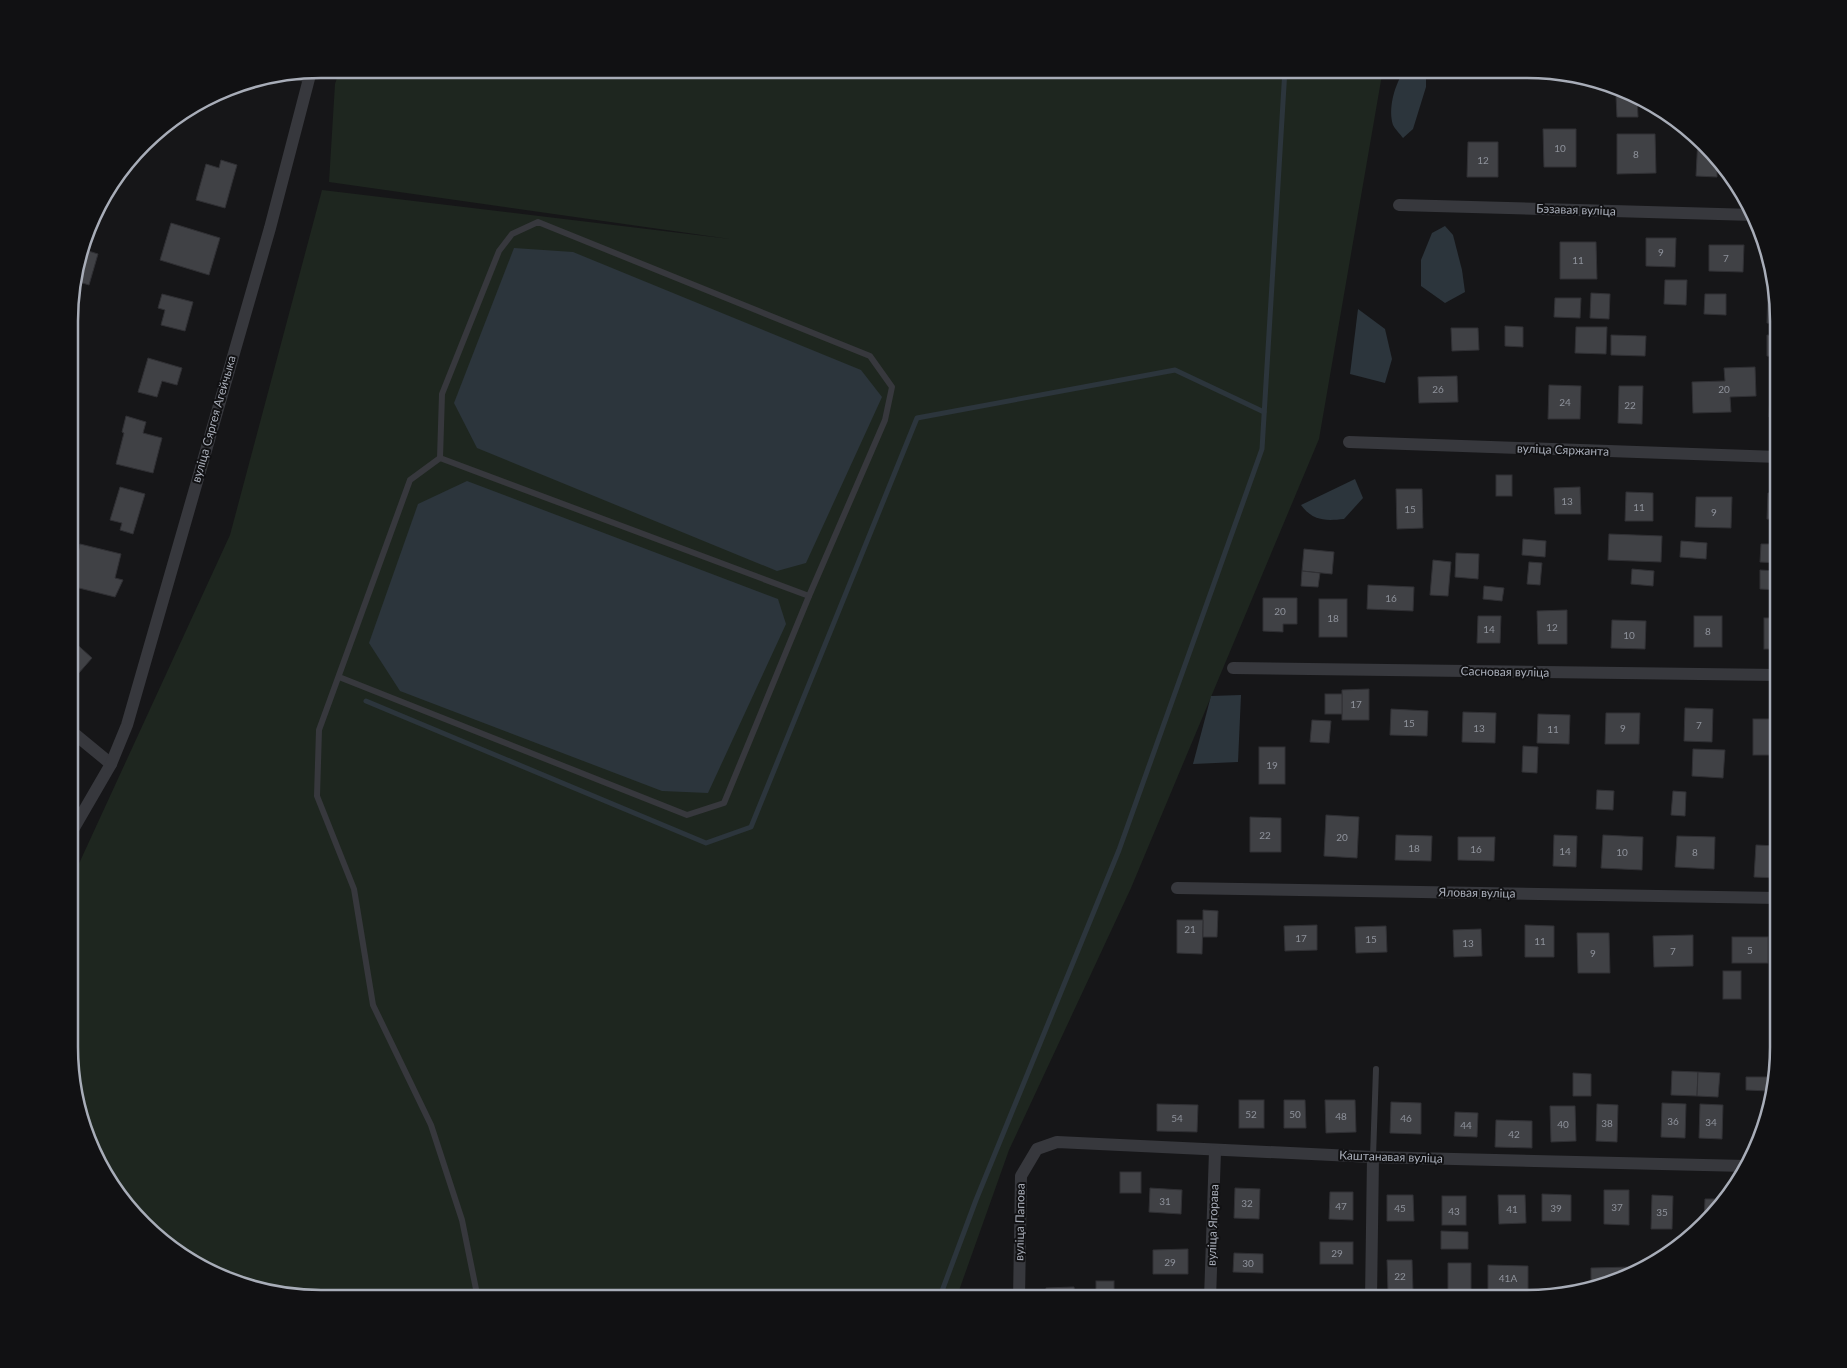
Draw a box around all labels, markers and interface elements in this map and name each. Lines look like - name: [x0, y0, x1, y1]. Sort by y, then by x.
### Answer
- house number: 10: [1554, 142, 1566, 154]
- house number: 8: [1633, 148, 1639, 160]
- house number: 12: [1477, 154, 1489, 166]
- street label: Бэзавая вуліца: [1536, 201, 1616, 218]
- house number: 9: [1658, 246, 1664, 258]
- house number: 7: [1723, 252, 1729, 264]
- house number: 11: [1572, 254, 1584, 266]
- street label: вуліца Сяргея Агейчыка: [188, 354, 239, 484]
- house number: 26: [1432, 383, 1444, 395]
- house number: 20: [1718, 383, 1730, 395]
- house number: 24: [1559, 396, 1571, 408]
- house number: 22: [1624, 399, 1636, 411]
- street label: вуліца Сяржанта: [1517, 440, 1609, 459]
- house number: 13: [1561, 495, 1573, 507]
- house number: 11: [1633, 501, 1645, 513]
- house number: 15: [1404, 503, 1416, 515]
- house number: 9: [1711, 506, 1717, 518]
- house number: 16: [1385, 592, 1397, 604]
- house number: 20: [1274, 605, 1286, 617]
- house number: 18: [1327, 612, 1339, 624]
- house number: 12: [1546, 621, 1558, 633]
- house number: 14: [1483, 623, 1495, 635]
- house number: 8: [1705, 625, 1711, 637]
- house number: 10: [1623, 629, 1635, 641]
- street label: Сасновая вуліца: [1461, 663, 1550, 680]
- house number: 17: [1350, 698, 1362, 710]
- house number: 15: [1403, 717, 1415, 729]
- house number: 7: [1696, 719, 1702, 731]
- house number: 13: [1473, 722, 1485, 734]
- house number: 9: [1620, 722, 1626, 734]
- house number: 11: [1547, 723, 1559, 735]
- house number: 19: [1266, 759, 1278, 771]
- house number: 22: [1259, 829, 1271, 841]
- house number: 20: [1336, 831, 1348, 843]
- house number: 18: [1408, 842, 1420, 854]
- house number: 16: [1470, 843, 1482, 855]
- house number: 14: [1559, 845, 1571, 857]
- house number: 10: [1616, 846, 1628, 858]
- house number: 8: [1692, 846, 1698, 858]
- street label: Яловая вуліца: [1437, 884, 1516, 901]
- house number: 21: [1184, 923, 1196, 935]
- house number: 17: [1295, 932, 1307, 944]
- house number: 15: [1365, 933, 1377, 945]
- house number: 11: [1534, 935, 1546, 947]
- house number: 13: [1462, 937, 1474, 949]
- house number: 5: [1747, 944, 1753, 956]
- house number: 7: [1670, 945, 1676, 957]
- house number: 9: [1590, 947, 1596, 959]
- house number: 52: [1245, 1108, 1257, 1120]
- house number: 50: [1289, 1108, 1301, 1120]
- house number: 48: [1335, 1110, 1347, 1122]
- house number: 54: [1171, 1112, 1183, 1124]
- house number: 46: [1400, 1112, 1412, 1124]
- house number: 36: [1667, 1115, 1679, 1127]
- house number: 34: [1705, 1116, 1717, 1128]
- house number: 38: [1601, 1117, 1613, 1129]
- house number: 40: [1557, 1118, 1569, 1130]
- house number: 44: [1460, 1119, 1472, 1131]
- house number: 42: [1508, 1128, 1520, 1140]
- street label: Каштанавая вуліца: [1339, 1147, 1443, 1166]
- street label: вуліца Папова: [1011, 1183, 1028, 1261]
- street label: вуліца Ягорава: [1204, 1184, 1221, 1266]
- house number: 31: [1159, 1195, 1171, 1207]
- house number: 32: [1241, 1197, 1253, 1209]
- house number: 47: [1335, 1200, 1347, 1212]
- house number: 37: [1611, 1201, 1623, 1213]
- house number: 45: [1394, 1202, 1406, 1214]
- house number: 39: [1550, 1202, 1562, 1214]
- house number: 41: [1506, 1203, 1518, 1215]
- house number: 43: [1448, 1205, 1460, 1217]
- house number: 35: [1656, 1206, 1668, 1218]
- house number: 29: [1331, 1247, 1343, 1259]
- house number: 29: [1164, 1256, 1176, 1268]
- house number: 30: [1242, 1257, 1254, 1269]
- house number: 22: [1394, 1270, 1406, 1282]
- house number: 41А: [1499, 1272, 1517, 1284]

